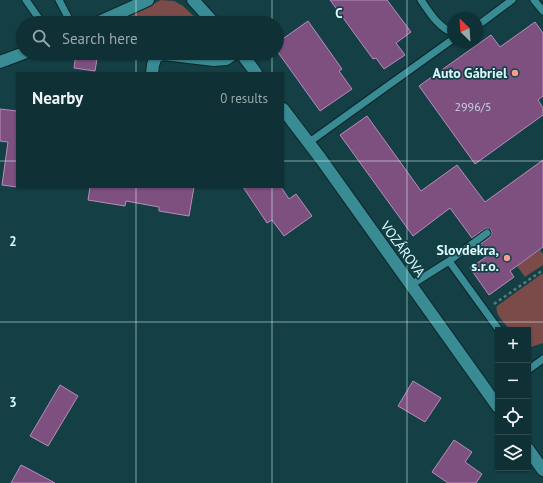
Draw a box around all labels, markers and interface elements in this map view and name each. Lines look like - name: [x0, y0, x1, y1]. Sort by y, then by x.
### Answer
- text: C: [335, 5, 343, 22]
- north arrow: [447, 12, 483, 48]
- search box: [16, 16, 284, 60]
- icon: search: [30, 27, 52, 49]
- text: Search here: [62, 29, 138, 48]
- place label: Auto Gábriel: [432, 64, 508, 82]
- marker: Auto Gábriel: [510, 68, 520, 78]
- text: Nearby: [32, 87, 83, 109]
- text: 0 results: [220, 90, 268, 107]
- house number: 2996/5: [455, 99, 491, 114]
- street label: VOZÁROVA: [376, 217, 430, 281]
- text: 2: [9, 233, 17, 250]
- place label: Slovdekra, s.r.o.: [437, 241, 499, 275]
- marker: Slovdekra, s.r.o.: [502, 253, 512, 263]
- map controls: [495, 327, 531, 471]
- button: +: [495, 327, 531, 363]
- button: −: [495, 363, 531, 399]
- text: 3: [9, 394, 17, 411]
- button: locate: [495, 399, 531, 435]
- button: layers: [495, 435, 531, 471]

